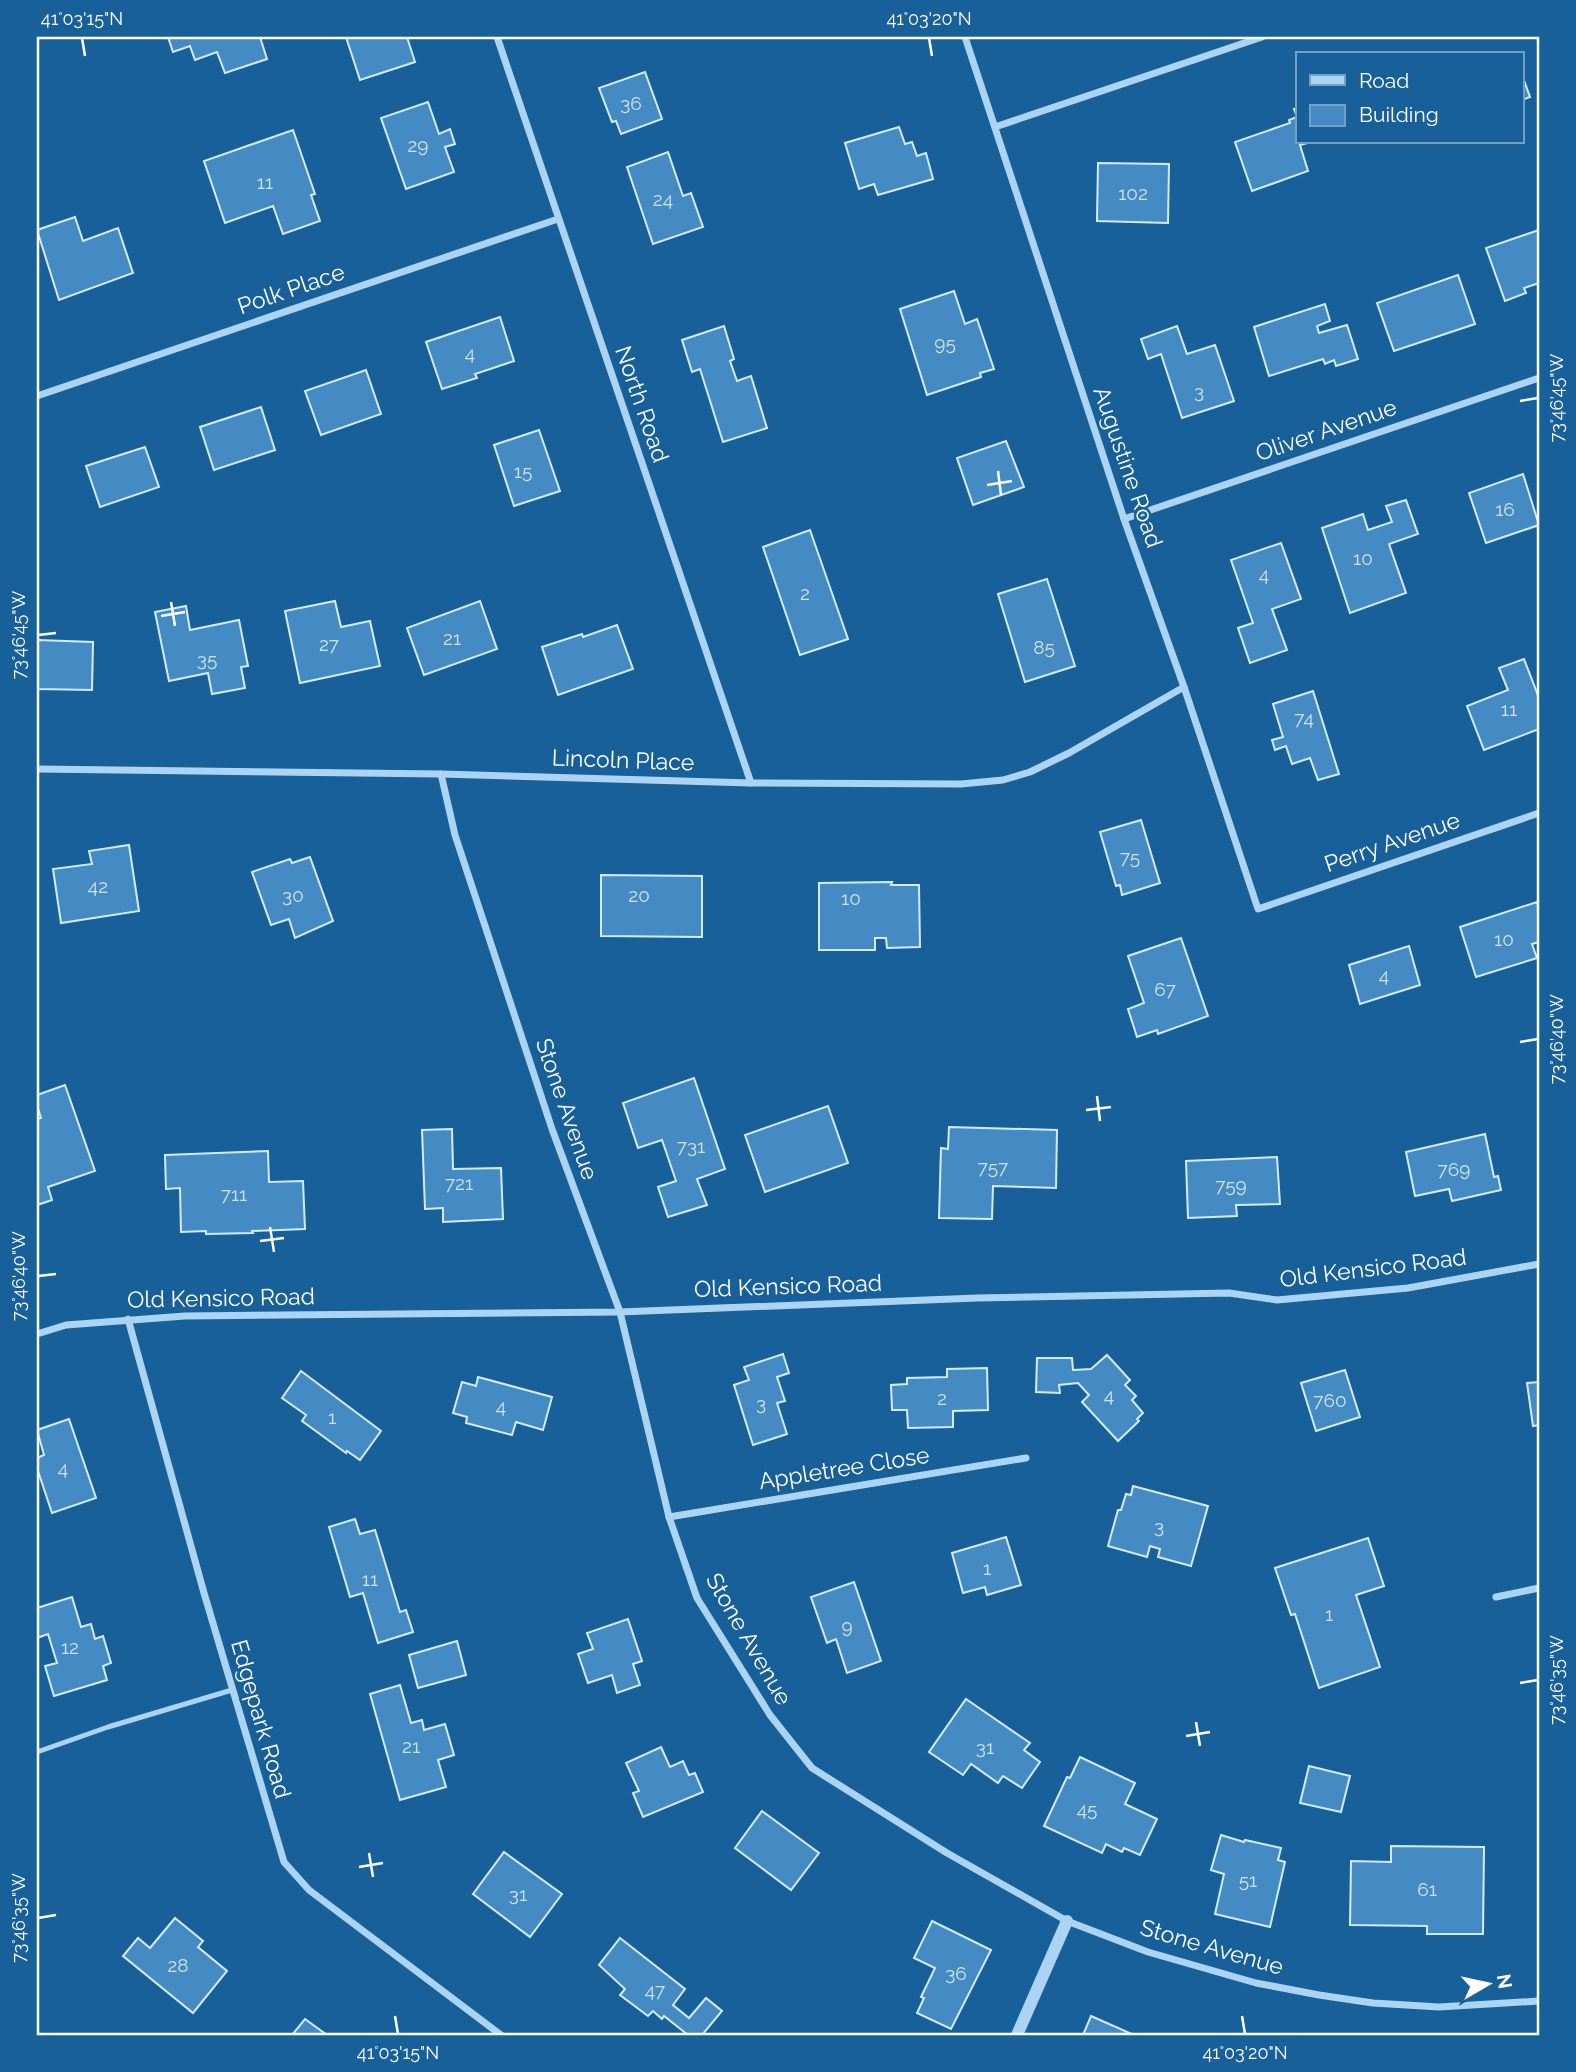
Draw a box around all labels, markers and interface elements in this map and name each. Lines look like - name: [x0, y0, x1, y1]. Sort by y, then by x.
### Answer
- text: 41°03'15"N: [41, 8, 123, 29]
- text: 41°03'20"N: [886, 8, 972, 29]
- legend: [1296, 52, 1524, 144]
- text: Road: [1359, 68, 1409, 93]
- house number: 36: [620, 92, 642, 114]
- text: Building: [1359, 102, 1439, 127]
- house number: 29: [407, 134, 429, 156]
- house number: 11: [257, 171, 273, 193]
- house number: 102: [1118, 182, 1148, 204]
- house number: 24: [653, 188, 673, 210]
- street label: Polk Place: [234, 258, 348, 319]
- house number: 95: [934, 332, 956, 354]
- house number: 4: [465, 342, 475, 364]
- street label: North Road: [610, 342, 675, 466]
- text: 73°46'45"W: [1546, 354, 1567, 442]
- house number: 3: [1194, 380, 1204, 402]
- street label: Augustine Road: [1088, 383, 1169, 551]
- street label: Oliver Avenue: [1252, 393, 1400, 466]
- house number: 15: [514, 460, 532, 482]
- house number: 16: [1495, 498, 1515, 520]
- house number: 10: [1353, 547, 1373, 569]
- house number: 4: [1259, 563, 1269, 585]
- house number: 2: [800, 582, 810, 604]
- text: 73°46'45"W: [8, 591, 29, 679]
- house number: 21: [443, 627, 461, 649]
- house number: 27: [319, 633, 339, 655]
- house number: 85: [1033, 636, 1055, 658]
- house number: 35: [197, 648, 217, 670]
- house number: 11: [1501, 698, 1517, 720]
- house number: 74: [1294, 707, 1314, 729]
- street label: Lincoln Place: [551, 744, 695, 775]
- street label: Perry Avenue: [1321, 806, 1463, 877]
- house number: 75: [1120, 846, 1140, 868]
- house number: 42: [88, 875, 108, 897]
- house number: 30: [282, 884, 304, 906]
- house number: 20: [628, 884, 650, 906]
- house number: 10: [841, 887, 861, 909]
- house number: 10: [1494, 928, 1514, 950]
- house number: 4: [1379, 964, 1389, 986]
- house number: 67: [1154, 978, 1176, 1000]
- text: 73°46'40"W: [1546, 994, 1567, 1084]
- street label: Stone Avenue: [531, 1035, 604, 1183]
- house number: 731: [677, 1135, 705, 1157]
- house number: 757: [978, 1156, 1008, 1178]
- house number: 769: [1438, 1158, 1470, 1180]
- house number: 721: [445, 1172, 473, 1194]
- house number: 759: [1215, 1174, 1247, 1196]
- house number: 711: [221, 1183, 247, 1205]
- text: 73°46'40"W: [8, 1231, 29, 1321]
- street label: Old Kensico Road: [1278, 1243, 1468, 1292]
- street label: Old Kensico Road: [694, 1269, 882, 1302]
- street label: Old Kensico Road: [127, 1282, 315, 1313]
- house number: 4: [1104, 1384, 1114, 1406]
- house number: 2: [937, 1387, 947, 1409]
- house number: 760: [1313, 1389, 1347, 1411]
- house number: 3: [756, 1392, 766, 1414]
- house number: 4: [496, 1395, 506, 1417]
- house number: 1: [328, 1406, 336, 1428]
- street label: Appletree Close: [757, 1441, 931, 1494]
- house number: 4: [58, 1457, 68, 1479]
- house number: 3: [1154, 1515, 1164, 1537]
- house number: 1: [983, 1557, 991, 1579]
- house number: 11: [362, 1568, 378, 1590]
- street label: Stone Avenue: [701, 1568, 798, 1709]
- house number: 1: [1325, 1603, 1333, 1625]
- house number: 9: [841, 1615, 853, 1637]
- text: 73°46'35"W: [1546, 1635, 1567, 1725]
- house number: 12: [61, 1636, 79, 1658]
- street label: Edgepark Road: [226, 1636, 297, 1801]
- house number: 21: [402, 1735, 420, 1757]
- house number: 31: [976, 1736, 994, 1758]
- house number: 45: [1077, 1798, 1097, 1820]
- house number: 51: [1239, 1869, 1257, 1891]
- text: 73°46'35"W: [8, 1873, 29, 1963]
- house number: 61: [1417, 1878, 1437, 1900]
- house number: 31: [509, 1883, 527, 1905]
- street label: Stone Avenue: [1137, 1913, 1287, 1980]
- north arrow: [1454, 1950, 1524, 2020]
- house number: 28: [167, 1954, 189, 1976]
- house number: 36: [945, 1962, 967, 1984]
- text: N: [1493, 1972, 1517, 1990]
- house number: 47: [645, 1979, 665, 2001]
- text: 41°03'15"N: [357, 2042, 439, 2063]
- text: 41°03'20"N: [1202, 2042, 1288, 2063]

